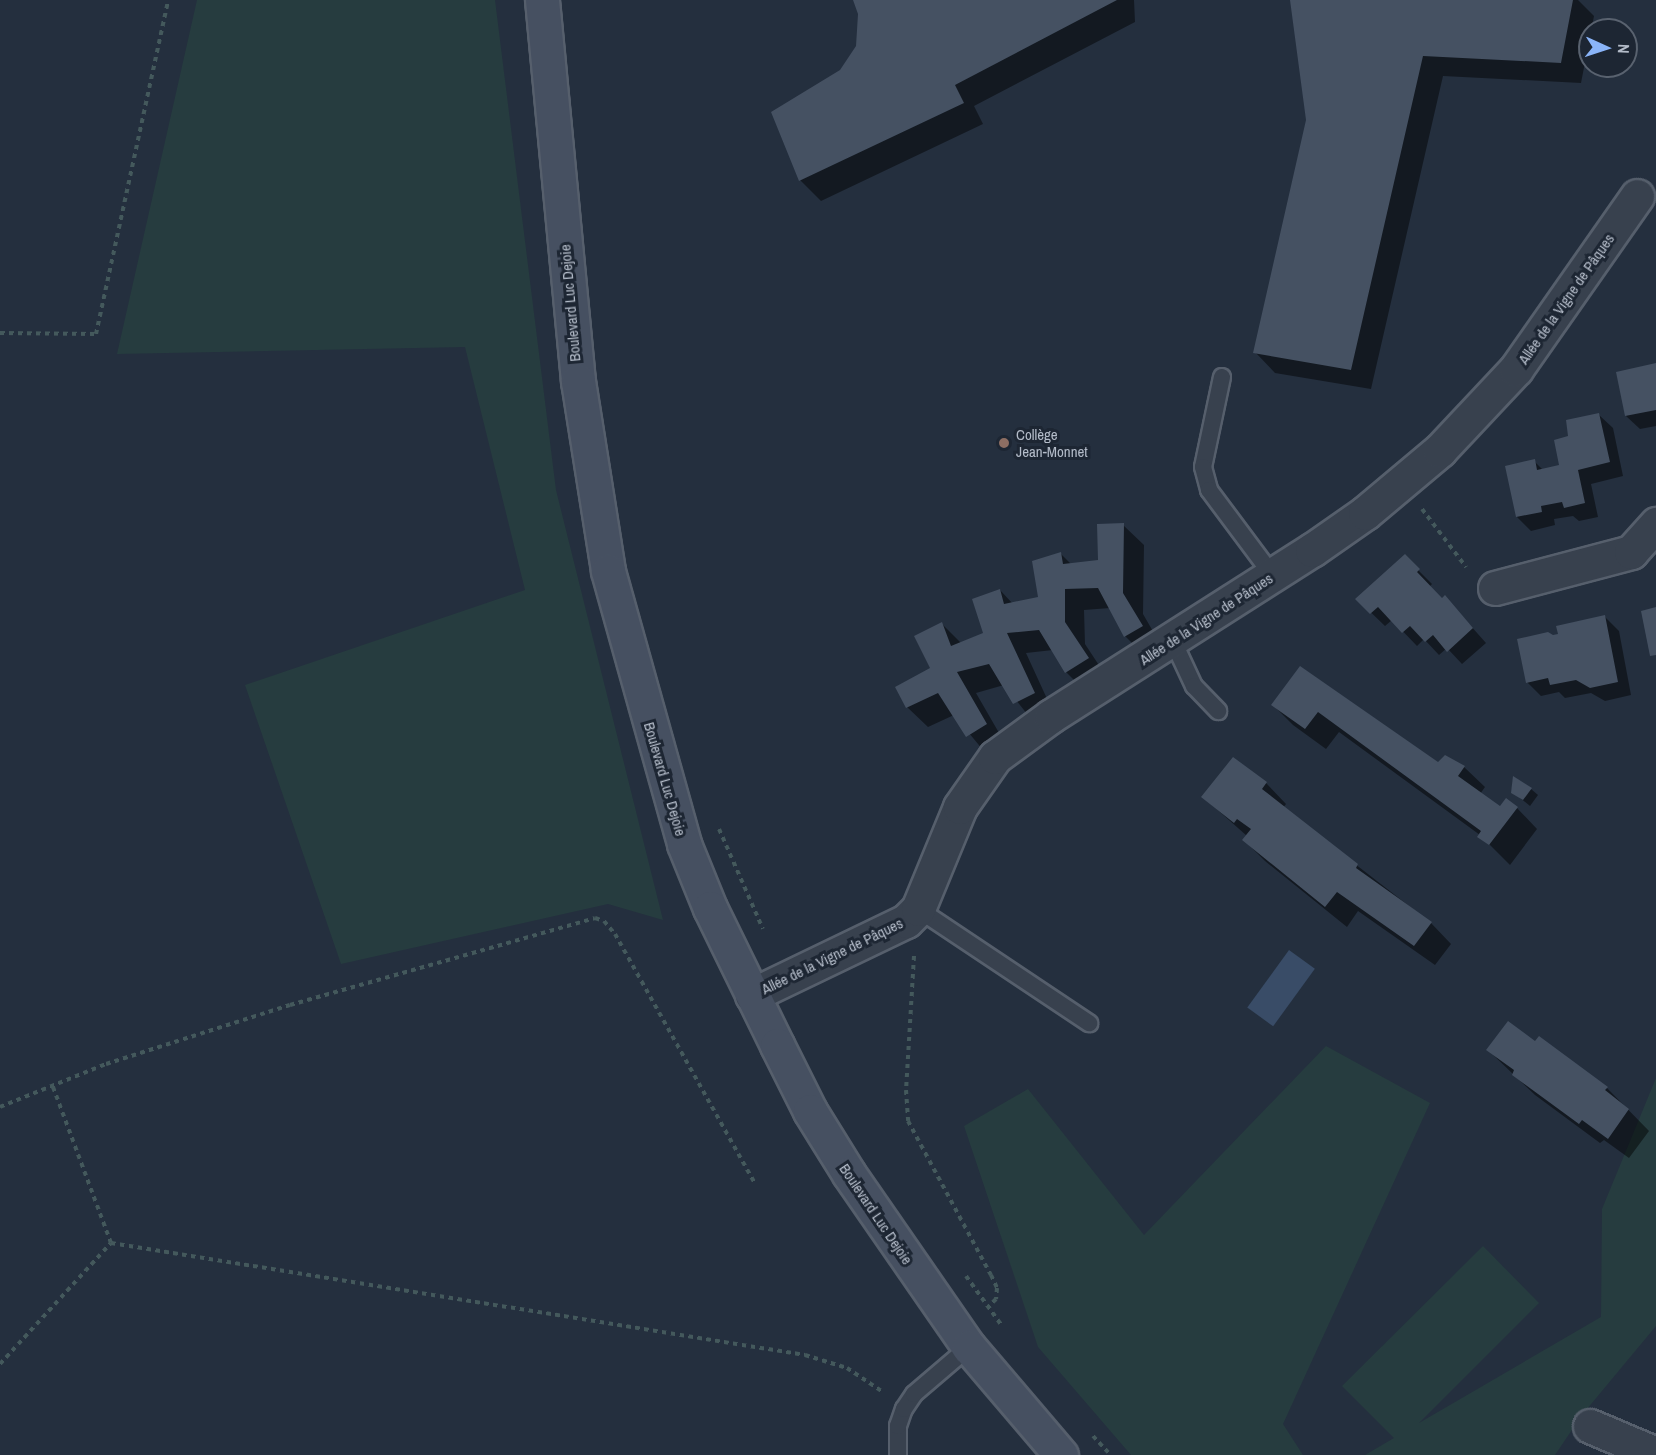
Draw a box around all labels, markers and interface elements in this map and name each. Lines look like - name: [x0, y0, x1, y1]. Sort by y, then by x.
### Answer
- north arrow: [1578, 18, 1638, 78]
- text: N: [1613, 44, 1635, 54]
- street label: Allée de la Vigne de Pâques: [1514, 230, 1618, 368]
- street label: Boulevard Luc Dejoie: [556, 244, 584, 362]
- place label: Collège Jean-Monnet: [1016, 425, 1088, 460]
- marker: Collège Jean-Monnet: [997, 436, 1011, 450]
- street label: Allée de la Vigne de Pâques: [1136, 569, 1276, 669]
- street label: Boulevard Luc Dejoie: [640, 720, 690, 838]
- street label: Allée de la Vigne de Pâques: [758, 914, 906, 998]
- street label: Boulevard Luc Dejoie: [836, 1160, 916, 1268]

